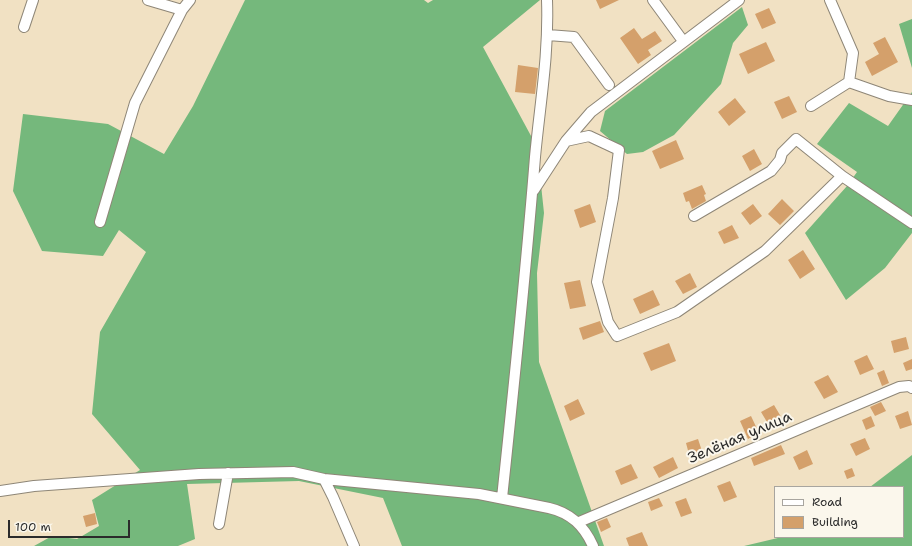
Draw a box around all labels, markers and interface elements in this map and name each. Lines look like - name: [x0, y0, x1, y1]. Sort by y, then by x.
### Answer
- street label: Зелёная улица: [686, 408, 794, 468]
- legend: [774, 486, 904, 538]
- text: Road: [812, 494, 842, 510]
- scale bar: [10, 512, 132, 538]
- text: Building: [812, 514, 858, 530]
- text: 100 m: [15, 519, 51, 535]

